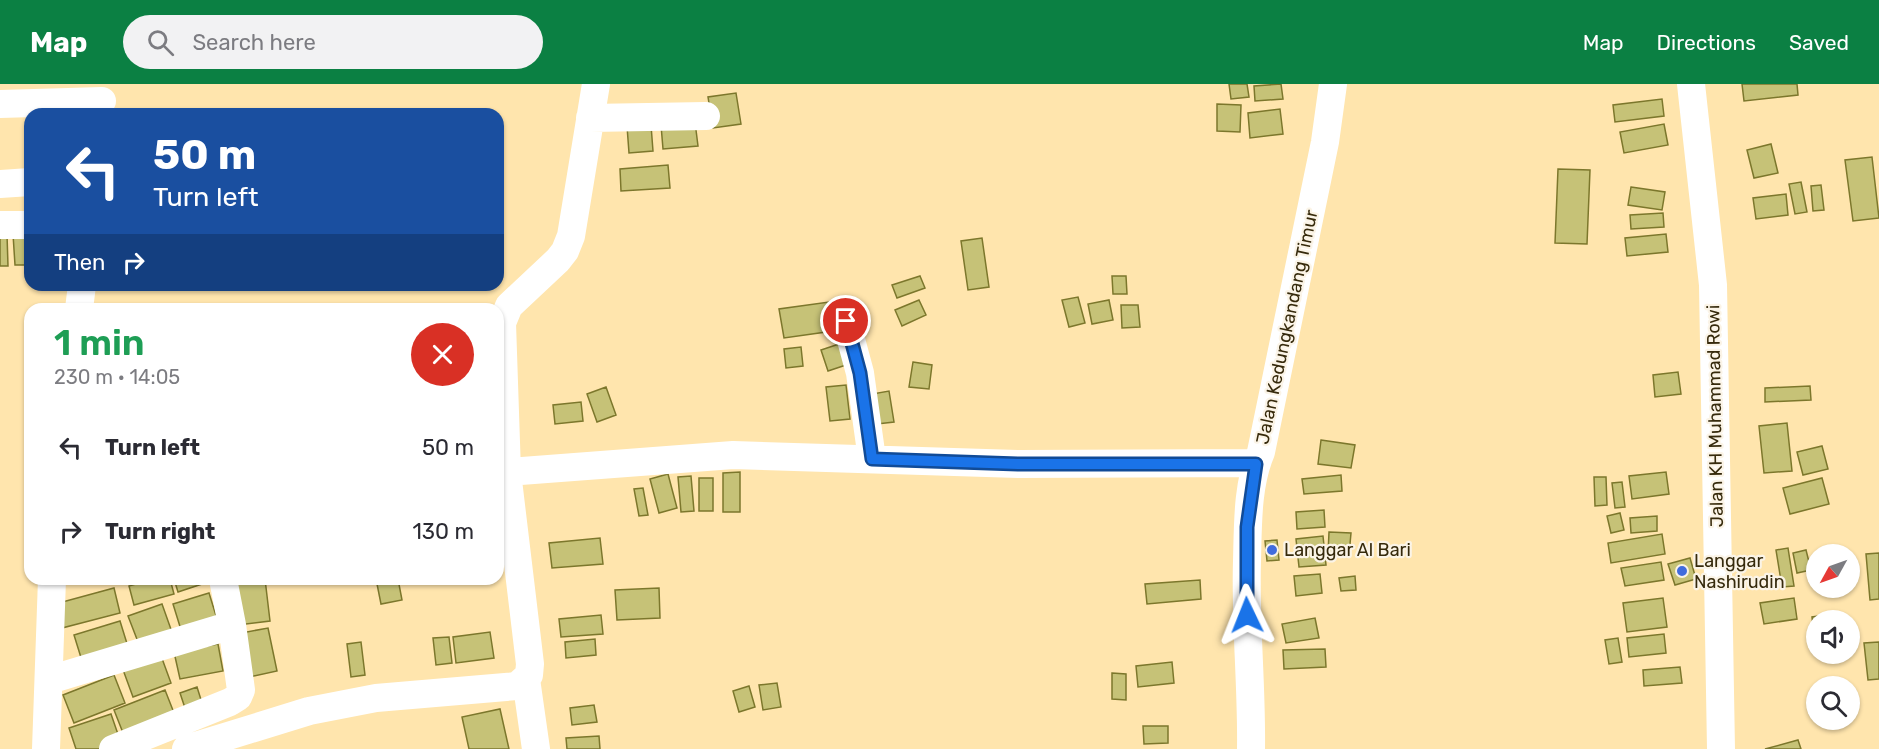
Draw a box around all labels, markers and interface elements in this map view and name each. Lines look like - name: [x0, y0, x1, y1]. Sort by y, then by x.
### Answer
- search box: [123, 15, 543, 69]
- text: Map: [30, 26, 87, 59]
- icon: search: [144, 26, 177, 59]
- text: Search here: [192, 29, 316, 56]
- text: Map: [1583, 30, 1624, 55]
- text: Directions: [1657, 30, 1756, 55]
- text: Saved: [1789, 30, 1849, 55]
- text: 50 m: [153, 130, 256, 180]
- icon: left: [54, 132, 132, 210]
- text: Turn left: [153, 181, 258, 213]
- street label: Jalan Kedungkandang Timur: [1251, 208, 1323, 446]
- icon: right: [117, 246, 150, 279]
- text: Then: [54, 249, 105, 276]
- pin: [820, 295, 871, 346]
- icon: arrive: [829, 304, 862, 337]
- street label: Jalan KH Muhammad Rowi: [1702, 305, 1728, 527]
- text: 1 min: [54, 321, 145, 364]
- button: close: [411, 323, 474, 386]
- text: 230 m · 14:05: [54, 365, 180, 389]
- icon: left: [54, 431, 87, 464]
- text: Turn left: [105, 434, 200, 461]
- text: 50 m: [422, 434, 474, 461]
- icon: right: [54, 515, 87, 548]
- text: Turn right: [105, 518, 215, 545]
- text: 130 m: [412, 518, 474, 545]
- place label: Langgar Al Bari: [1284, 539, 1411, 561]
- marker: Langgar Al Bari: [1265, 543, 1279, 557]
- north arrow: [1806, 544, 1860, 598]
- map controls: [1806, 544, 1860, 730]
- place label: Langgar Nashirudin: [1694, 550, 1785, 593]
- marker: Langgar Nashirudin: [1675, 564, 1689, 578]
- position arrow: [1215, 583, 1279, 647]
- button: sound: [1806, 610, 1860, 664]
- button: search: [1806, 676, 1860, 730]

